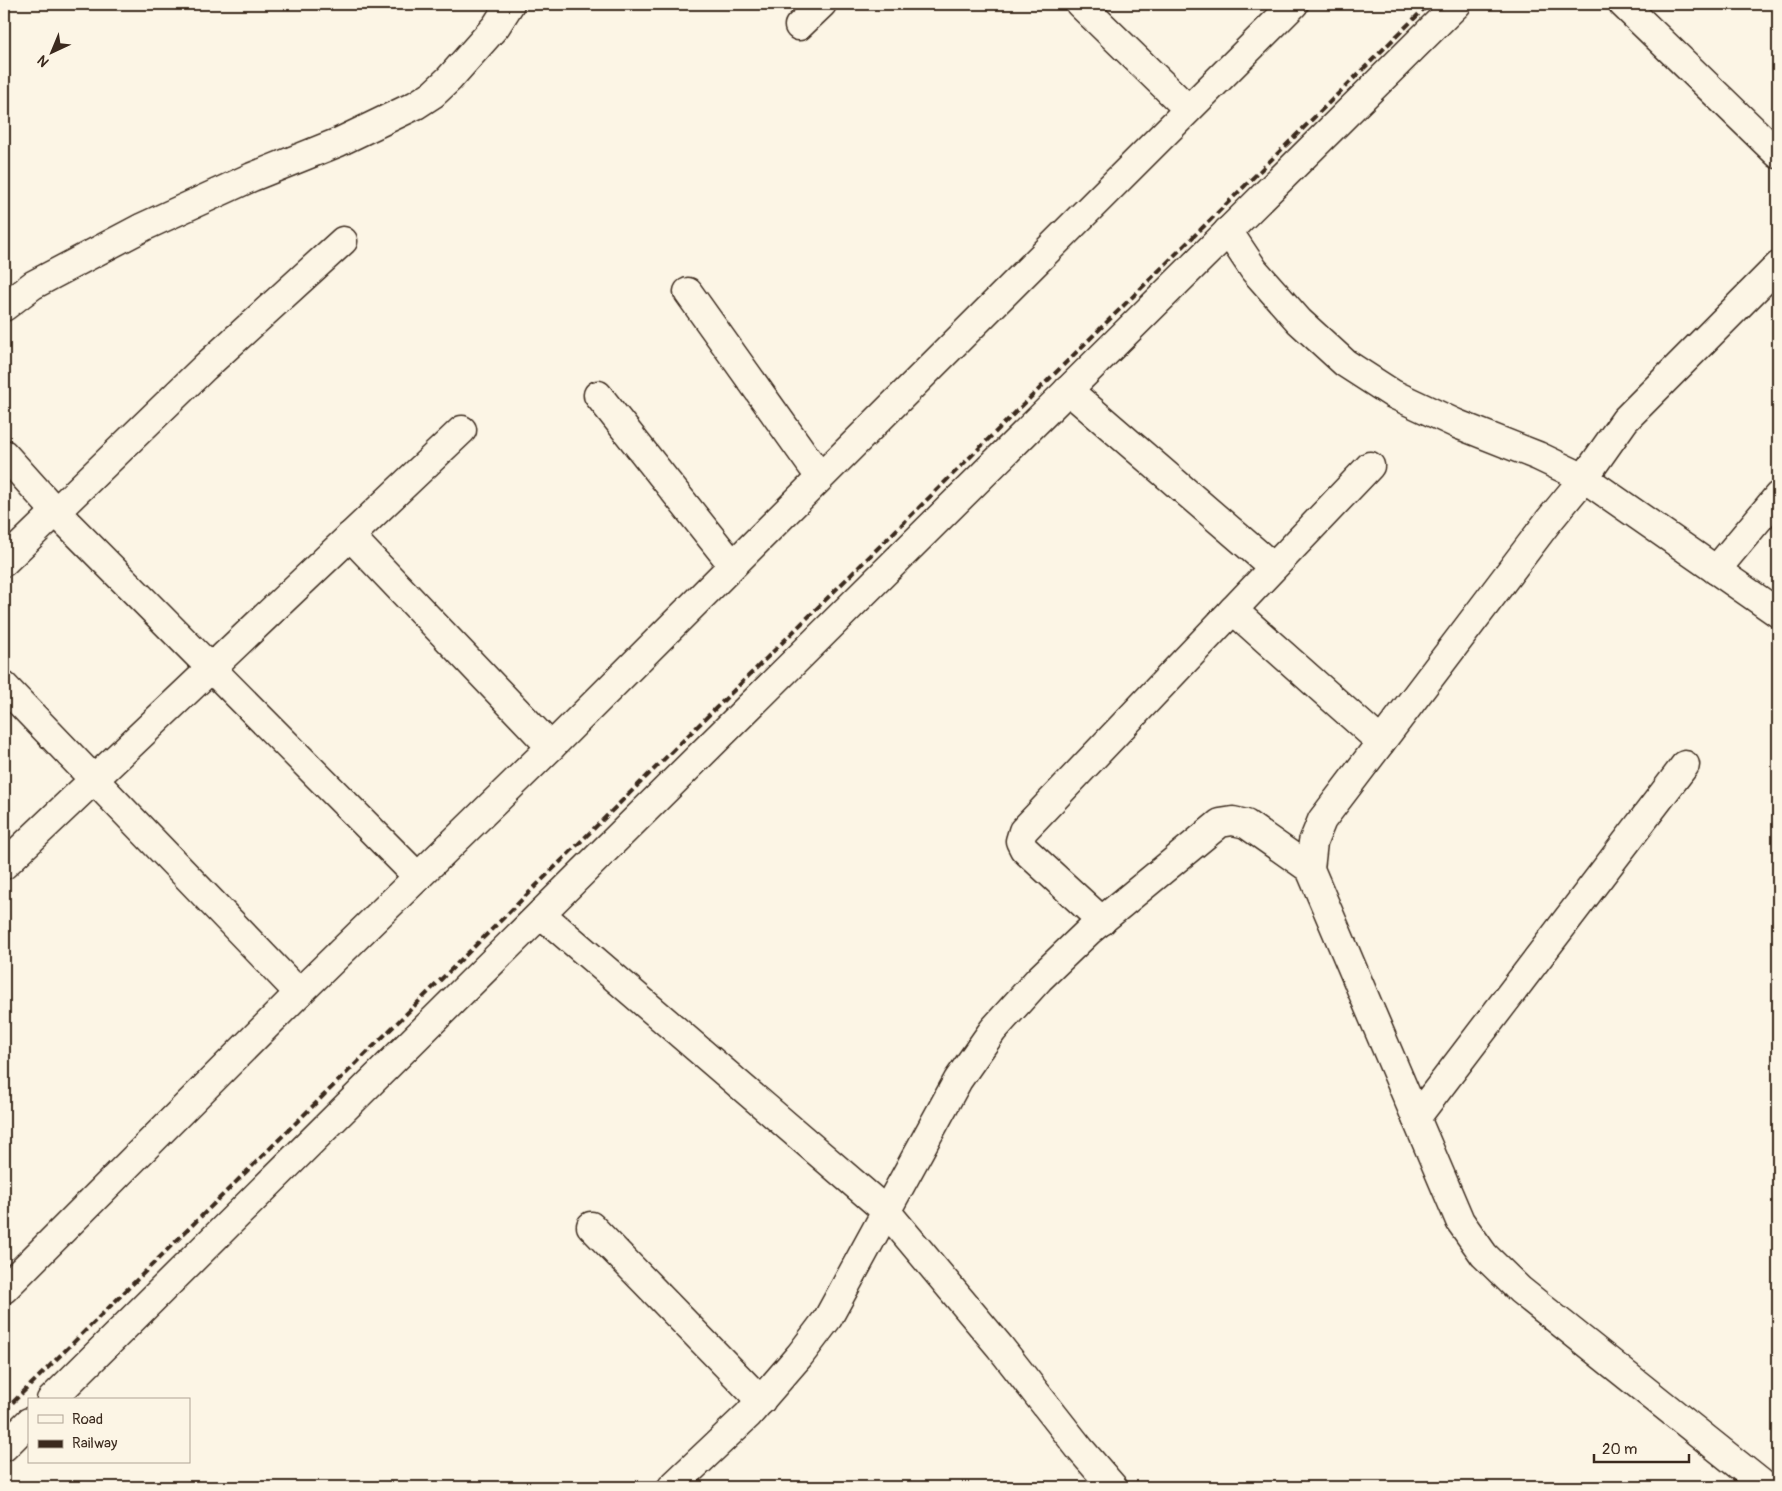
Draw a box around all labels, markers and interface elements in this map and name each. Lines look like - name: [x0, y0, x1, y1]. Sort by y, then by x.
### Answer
- north arrow: [28, 28, 78, 78]
- text: N: [34, 52, 53, 70]
- legend: [28, 1398, 190, 1464]
- text: Road: [72, 1410, 103, 1429]
- scale bar: [1594, 1431, 1690, 1463]
- text: Railway: [72, 1434, 118, 1453]
- text: 20 m: [1602, 1440, 1637, 1459]

